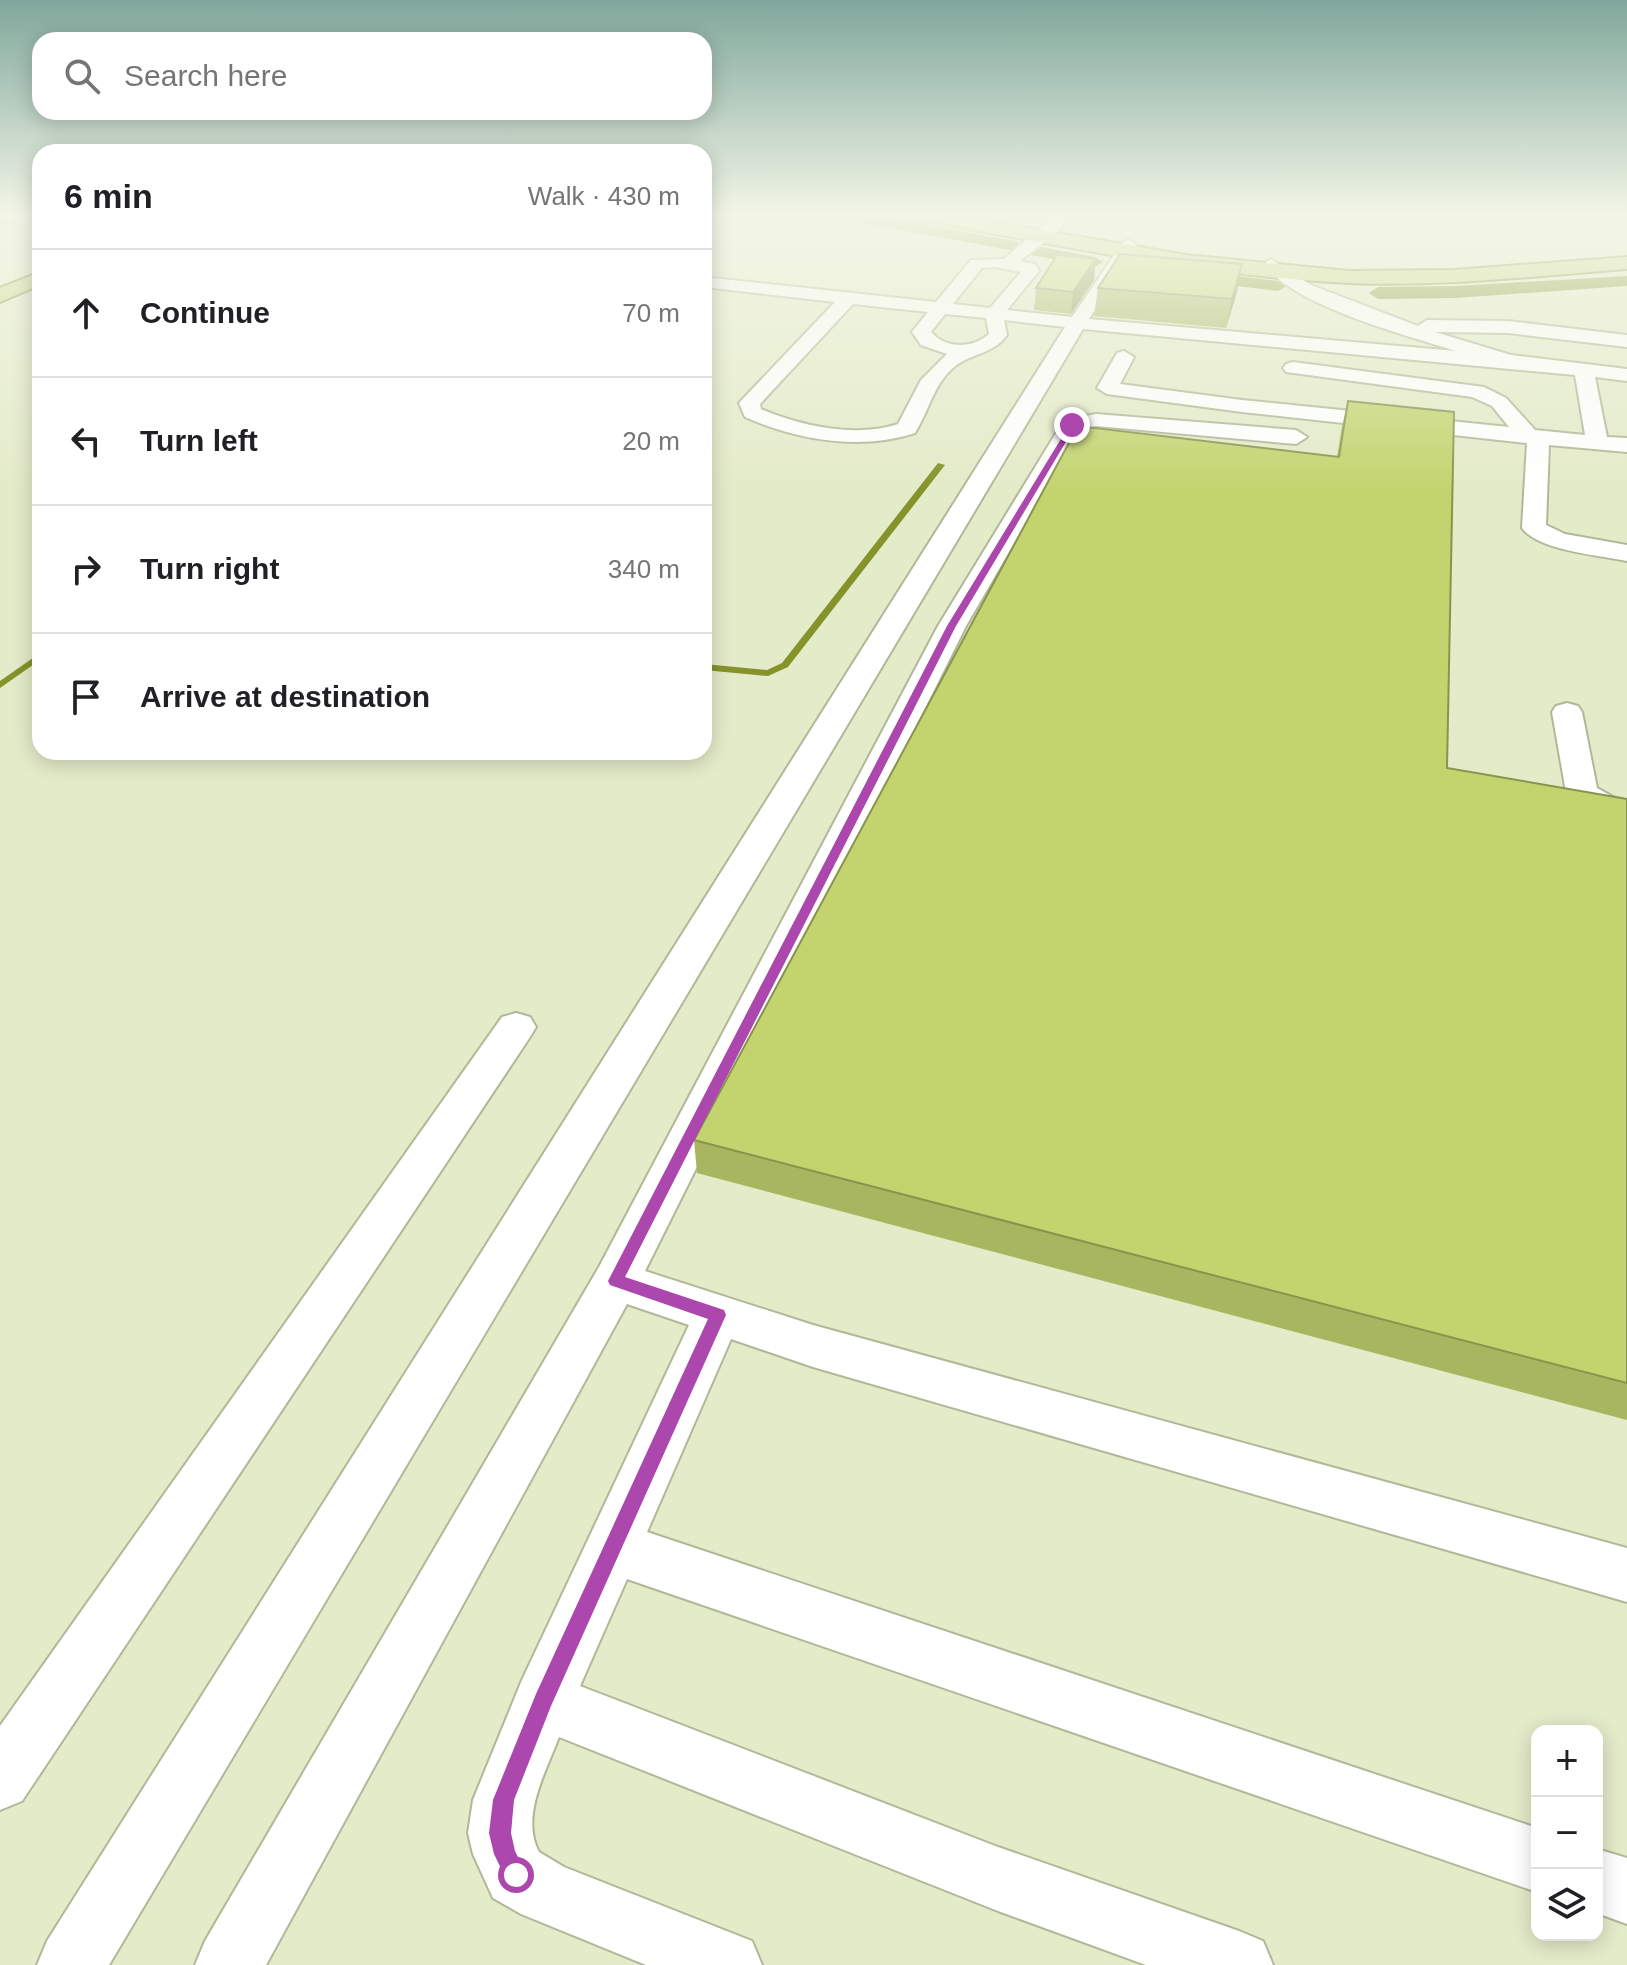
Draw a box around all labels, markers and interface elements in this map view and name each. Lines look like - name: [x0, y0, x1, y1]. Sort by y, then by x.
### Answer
- search box: [32, 32, 712, 120]
- icon: search: [60, 54, 104, 98]
- text: Search here: [124, 59, 287, 92]
- text: 6 min: [64, 177, 153, 215]
- text: Walk · 430 m: [528, 181, 680, 211]
- icon: ahead: [64, 291, 108, 335]
- text: Continue: [140, 296, 270, 329]
- text: 70 m: [622, 298, 680, 328]
- route end: [1054, 407, 1090, 443]
- icon: left: [64, 419, 108, 463]
- text: Turn left: [140, 424, 258, 457]
- text: 20 m: [622, 426, 680, 456]
- icon: right: [64, 547, 108, 591]
- text: Turn right: [140, 552, 279, 585]
- text: 340 m: [608, 554, 680, 584]
- icon: arrive: [64, 675, 108, 719]
- text: Arrive at destination: [140, 680, 430, 713]
- map controls: [1531, 1725, 1603, 1941]
- button: +: [1531, 1725, 1603, 1797]
- button: −: [1531, 1797, 1603, 1869]
- route start: [498, 1857, 534, 1893]
- button: layers: [1531, 1869, 1603, 1941]

